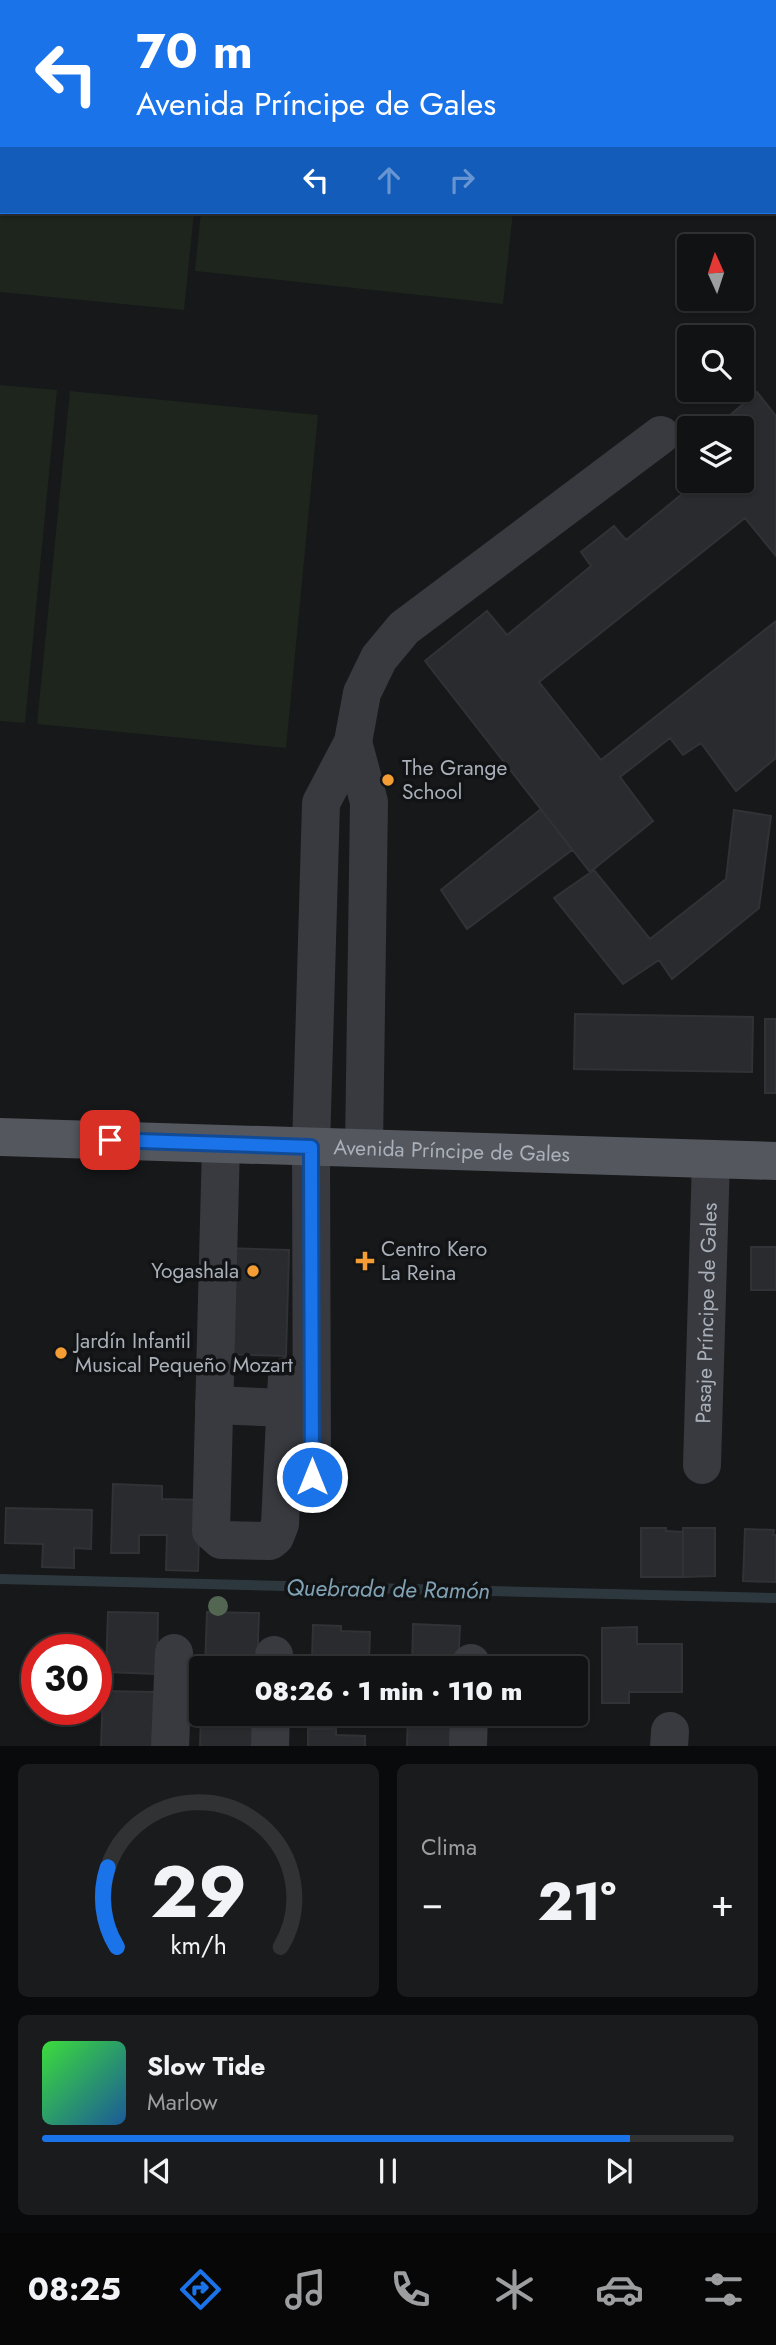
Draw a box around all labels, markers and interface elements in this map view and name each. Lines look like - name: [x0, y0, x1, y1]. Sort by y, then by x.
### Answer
- text: 70 m: [136, 16, 253, 86]
- icon: left: [21, 28, 112, 119]
- text: Avenida Príncipe de Gales: [136, 81, 496, 127]
- icon: left: [297, 161, 335, 199]
- icon: ahead: [370, 161, 408, 199]
- icon: right: [443, 161, 481, 199]
- north arrow: [677, 234, 754, 312]
- map controls: [677, 234, 754, 493]
- button: search: [677, 325, 754, 402]
- button: layers: [677, 416, 754, 493]
- place label: The Grange School: [402, 753, 507, 807]
- marker: The Grange School: [380, 772, 396, 788]
- pin: [80, 1110, 140, 1170]
- icon: arrive: [91, 1121, 129, 1159]
- street label: Avenida Príncipe de Gales: [333, 1132, 570, 1170]
- street label: Pasaje Príncipe de Gales: [688, 1202, 725, 1424]
- place label: Centro Kero La Reina: [381, 1234, 487, 1288]
- marker: Centro Kero La Reina: [355, 1251, 375, 1271]
- place label: Yogashala: [151, 1256, 239, 1286]
- marker: Yogashala: [245, 1263, 261, 1279]
- place label: Jardín Infantil Musical Pequeño Mozart: [72, 1326, 293, 1380]
- marker: Jardín Infantil Musical Pequeño Mozart: [53, 1345, 69, 1361]
- position arrow: [275, 1440, 349, 1514]
- water label: Quebrada de Ramón: [286, 1570, 490, 1608]
- speed limit sign: 30: [21, 1634, 112, 1725]
- text: 08:26 · 1 min · 110 m: [255, 1672, 522, 1710]
- text: Clima: [421, 1830, 477, 1864]
- text: 29: [150, 1839, 247, 1944]
- text: 21°: [538, 1864, 616, 1940]
- text: −: [421, 1875, 443, 1930]
- text: +: [711, 1875, 734, 1930]
- text: km/h: [170, 1926, 227, 1962]
- text: Slow Tide: [147, 2047, 266, 2085]
- text: Marlow: [147, 2085, 218, 2119]
- icon: previous: [138, 2152, 176, 2190]
- icon: pause: [369, 2152, 407, 2190]
- icon: next: [600, 2152, 638, 2190]
- icon: directions: [176, 2265, 225, 2314]
- icon: music: [281, 2265, 330, 2314]
- icon: phone: [386, 2265, 435, 2314]
- icon: climate: [490, 2265, 539, 2314]
- icon: car: [595, 2265, 644, 2314]
- icon: filters: [699, 2265, 748, 2314]
- text: 08:25: [28, 2266, 121, 2312]

